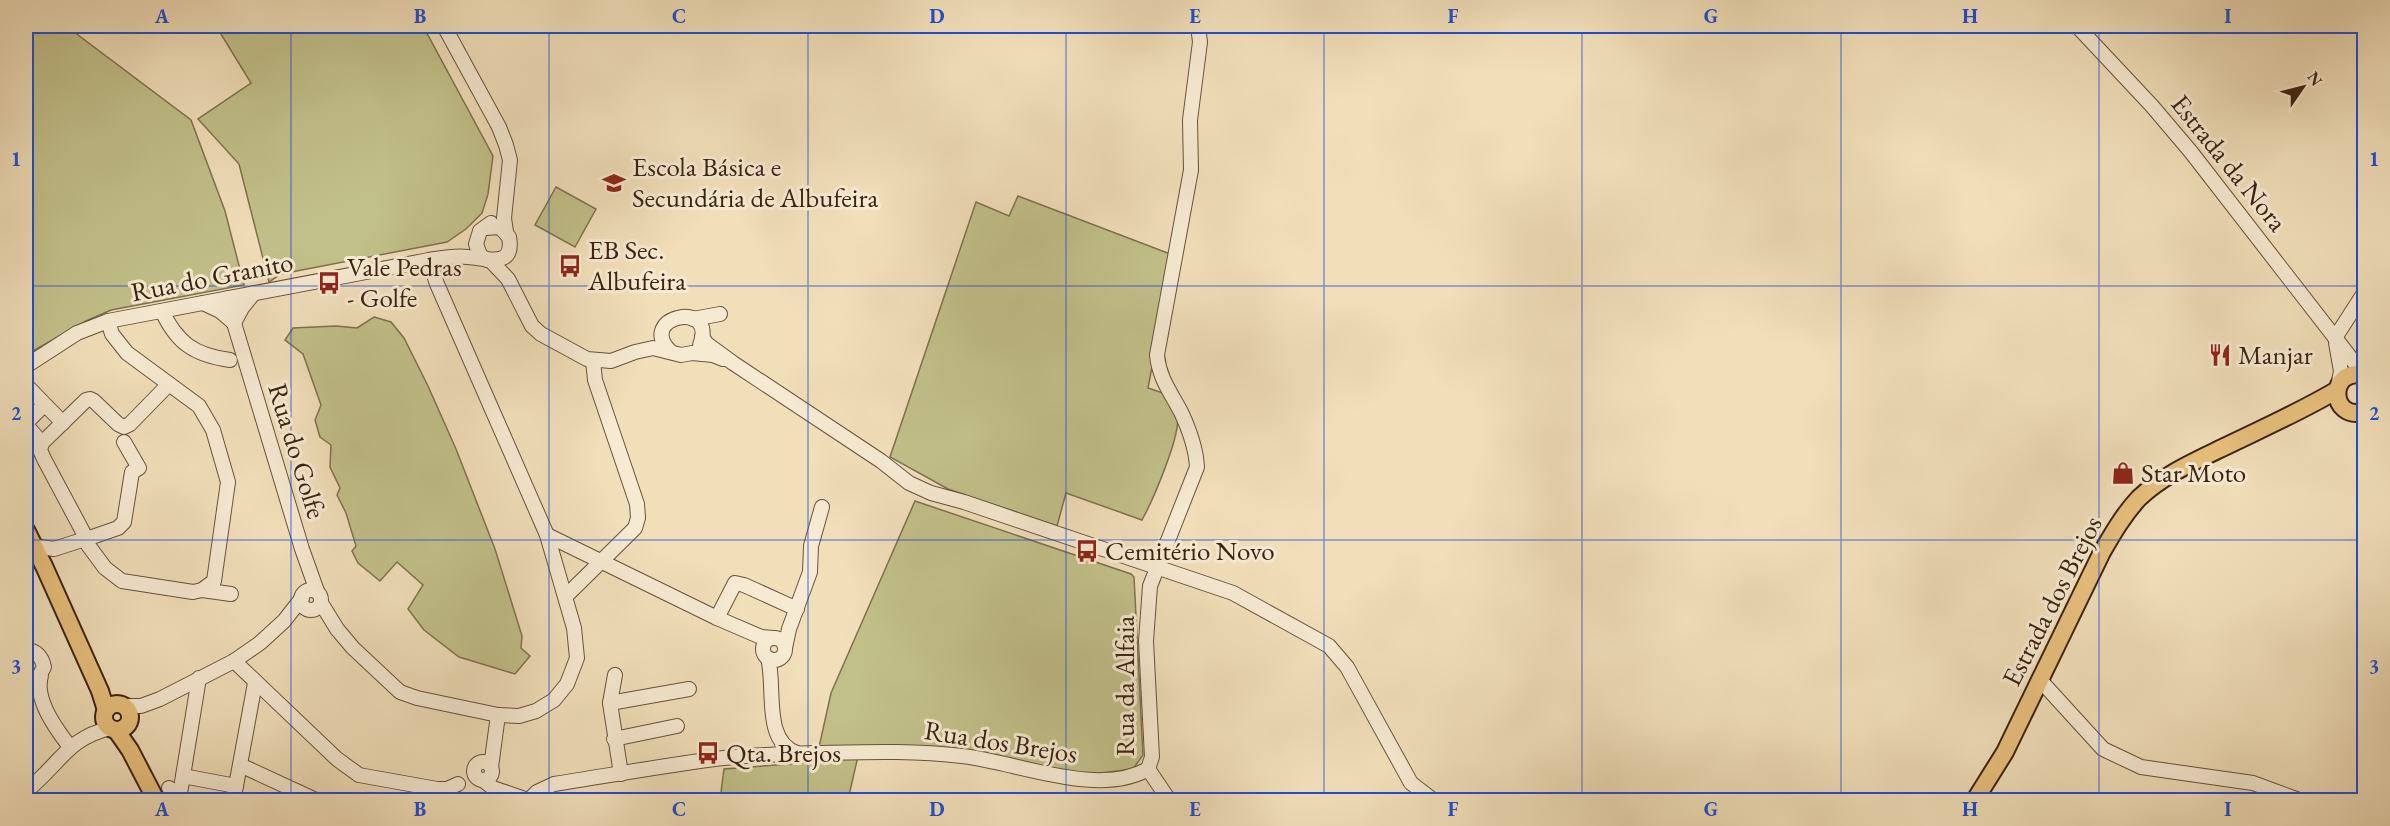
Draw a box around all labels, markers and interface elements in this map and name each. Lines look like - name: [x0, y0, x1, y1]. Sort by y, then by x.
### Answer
- text: A: [154, 3, 170, 29]
- text: B: [414, 3, 426, 29]
- text: C: [672, 3, 686, 29]
- text: D: [929, 3, 945, 29]
- text: E: [1189, 3, 1201, 29]
- text: F: [1448, 3, 1459, 29]
- text: G: [1704, 3, 1718, 29]
- text: H: [1962, 3, 1978, 29]
- text: I: [2224, 3, 2232, 29]
- north arrow: [2273, 57, 2333, 117]
- text: N: [2303, 67, 2327, 90]
- street label: Estrada da Nora: [2163, 87, 2295, 239]
- text: 1: [11, 146, 21, 172]
- text: 1: [2369, 146, 2379, 172]
- place label: Escola Básica e Secundária de Albufeira: [632, 149, 878, 215]
- school or university icon: Escola Básica e Secundária de Albufeira: [601, 170, 627, 196]
- place label: EB Sec. Albufeira: [587, 232, 686, 298]
- street label: Rua do Granito: [128, 244, 296, 309]
- place label: Vale Pedras - Golfe: [347, 249, 462, 315]
- bus stop icon: EB Sec. Albufeira: [557, 253, 583, 279]
- bus stop icon: Vale Pedras - Golfe: [316, 270, 342, 296]
- place label: Manjar: [2238, 337, 2313, 372]
- restaurant icon: Manjar: [2207, 342, 2233, 368]
- street label: Rua do Golfe: [260, 379, 335, 523]
- text: 2: [11, 400, 22, 426]
- text: 2: [2369, 400, 2380, 426]
- place label: Star Moto: [2141, 455, 2246, 490]
- shop icon: Star Moto: [2110, 460, 2136, 486]
- street label: Estrada dos Brejos: [1994, 510, 2110, 692]
- place label: Cemitério Novo: [1105, 533, 1275, 568]
- bus stop icon: Cemitério Novo: [1074, 538, 1100, 564]
- street label: Rua da Alfaia: [1107, 615, 1142, 756]
- text: 3: [11, 653, 21, 679]
- text: 3: [2369, 653, 2379, 679]
- street label: Rua dos Brejos: [922, 712, 1080, 771]
- place label: Qta. Brejos: [726, 735, 841, 770]
- bus stop icon: Qta. Brejos: [695, 740, 721, 766]
- text: A: [154, 796, 170, 822]
- text: B: [414, 796, 426, 822]
- text: C: [672, 796, 686, 822]
- text: D: [929, 796, 945, 822]
- text: E: [1189, 796, 1201, 822]
- text: F: [1448, 796, 1459, 822]
- text: G: [1704, 796, 1718, 822]
- text: H: [1962, 796, 1978, 822]
- text: I: [2224, 796, 2232, 822]

